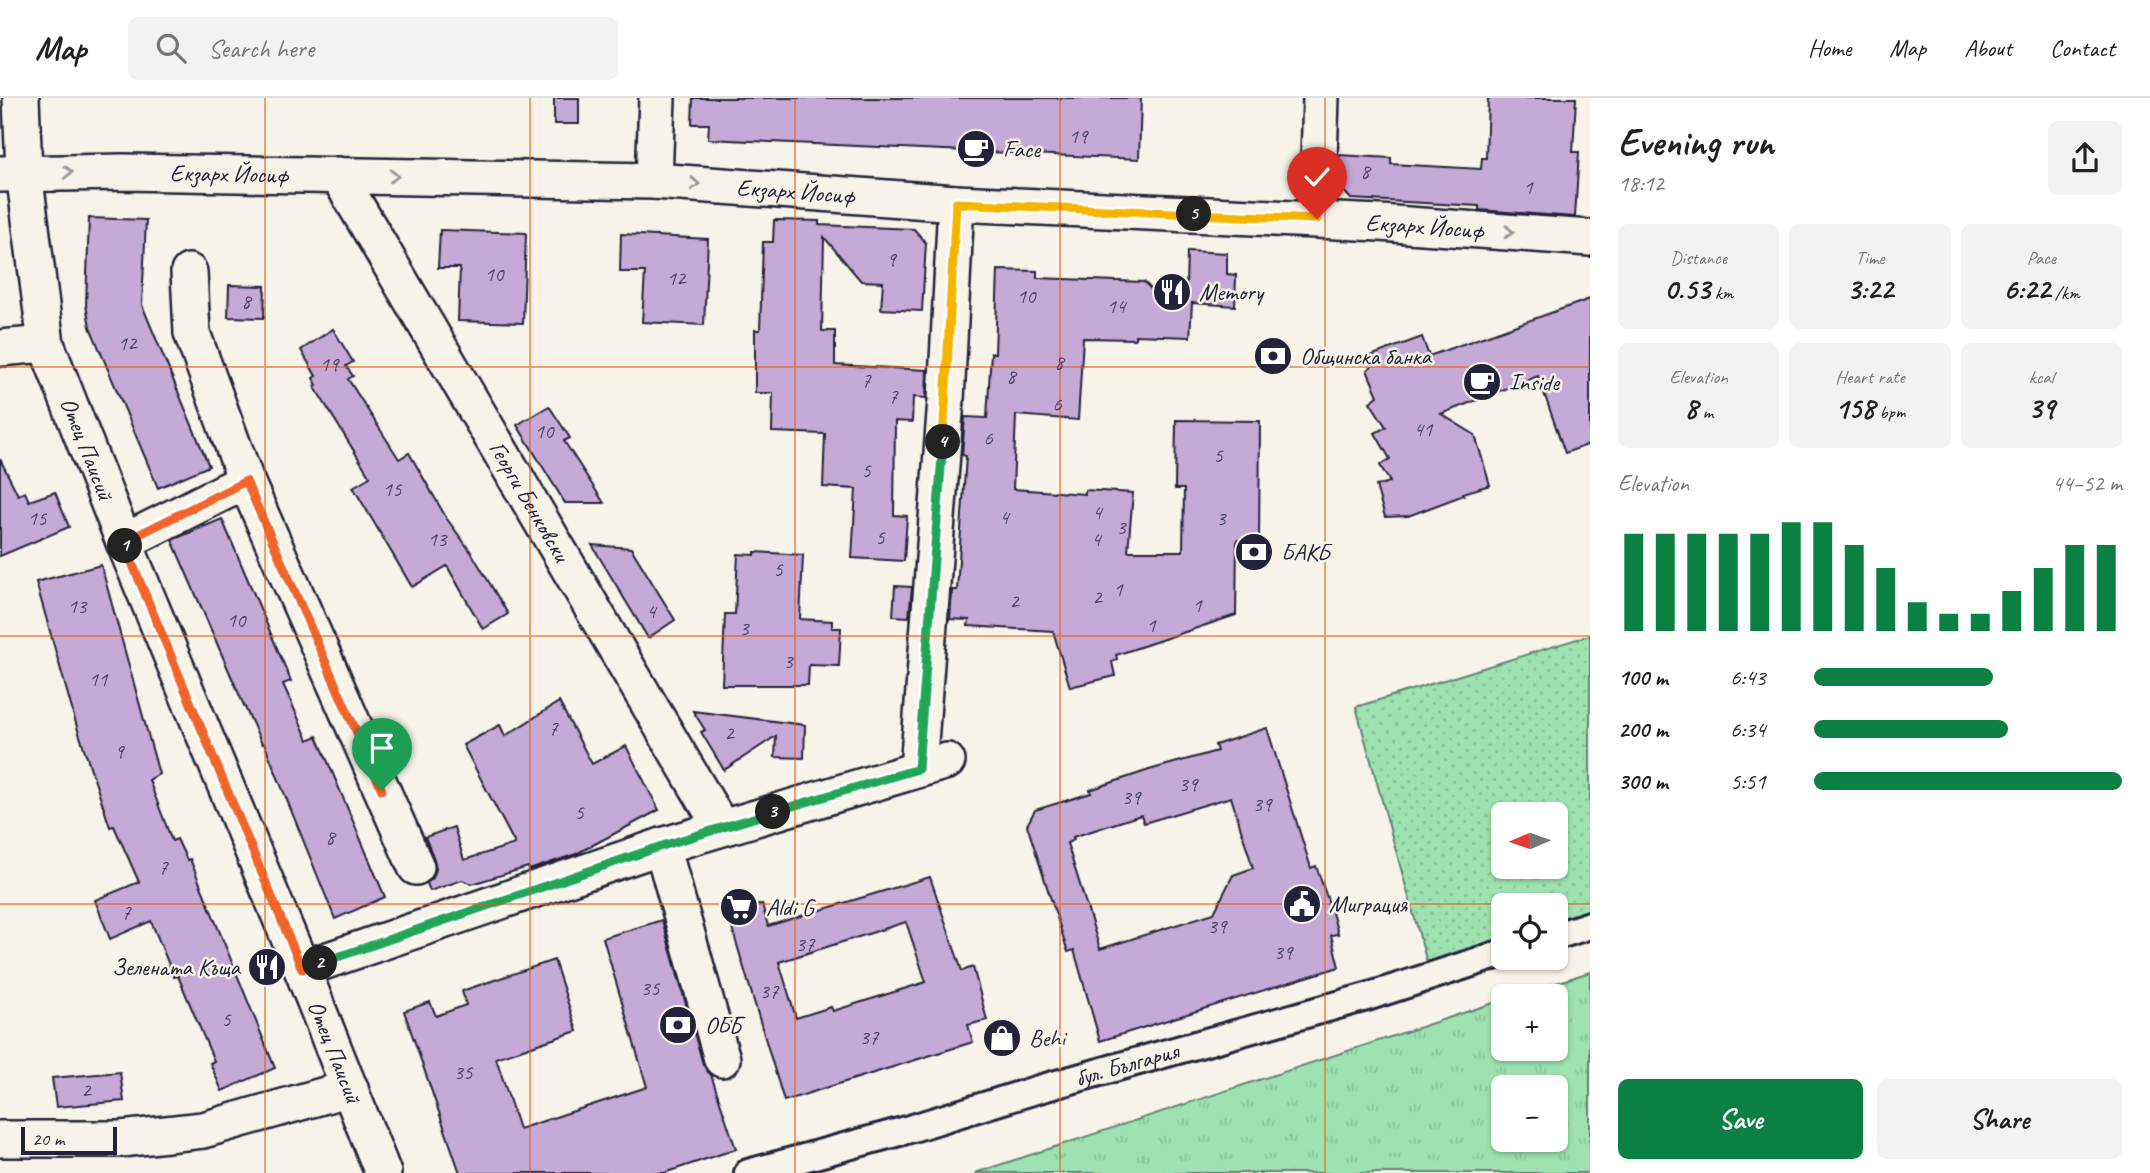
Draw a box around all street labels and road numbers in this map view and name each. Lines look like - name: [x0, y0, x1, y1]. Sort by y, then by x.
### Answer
- street label: Екзарх Йосиф: [170, 158, 290, 190]
- street label: Екзарх Йосиф: [736, 172, 857, 211]
- street label: Екзарх Йосиф: [1365, 207, 1486, 245]
- street label: Отец Паисий: [54, 393, 122, 506]
- street label: Георги Бенковски: [482, 435, 578, 569]
- street label: Отец Паисий: [301, 996, 369, 1109]
- street label: бул. България: [1071, 1035, 1184, 1093]

